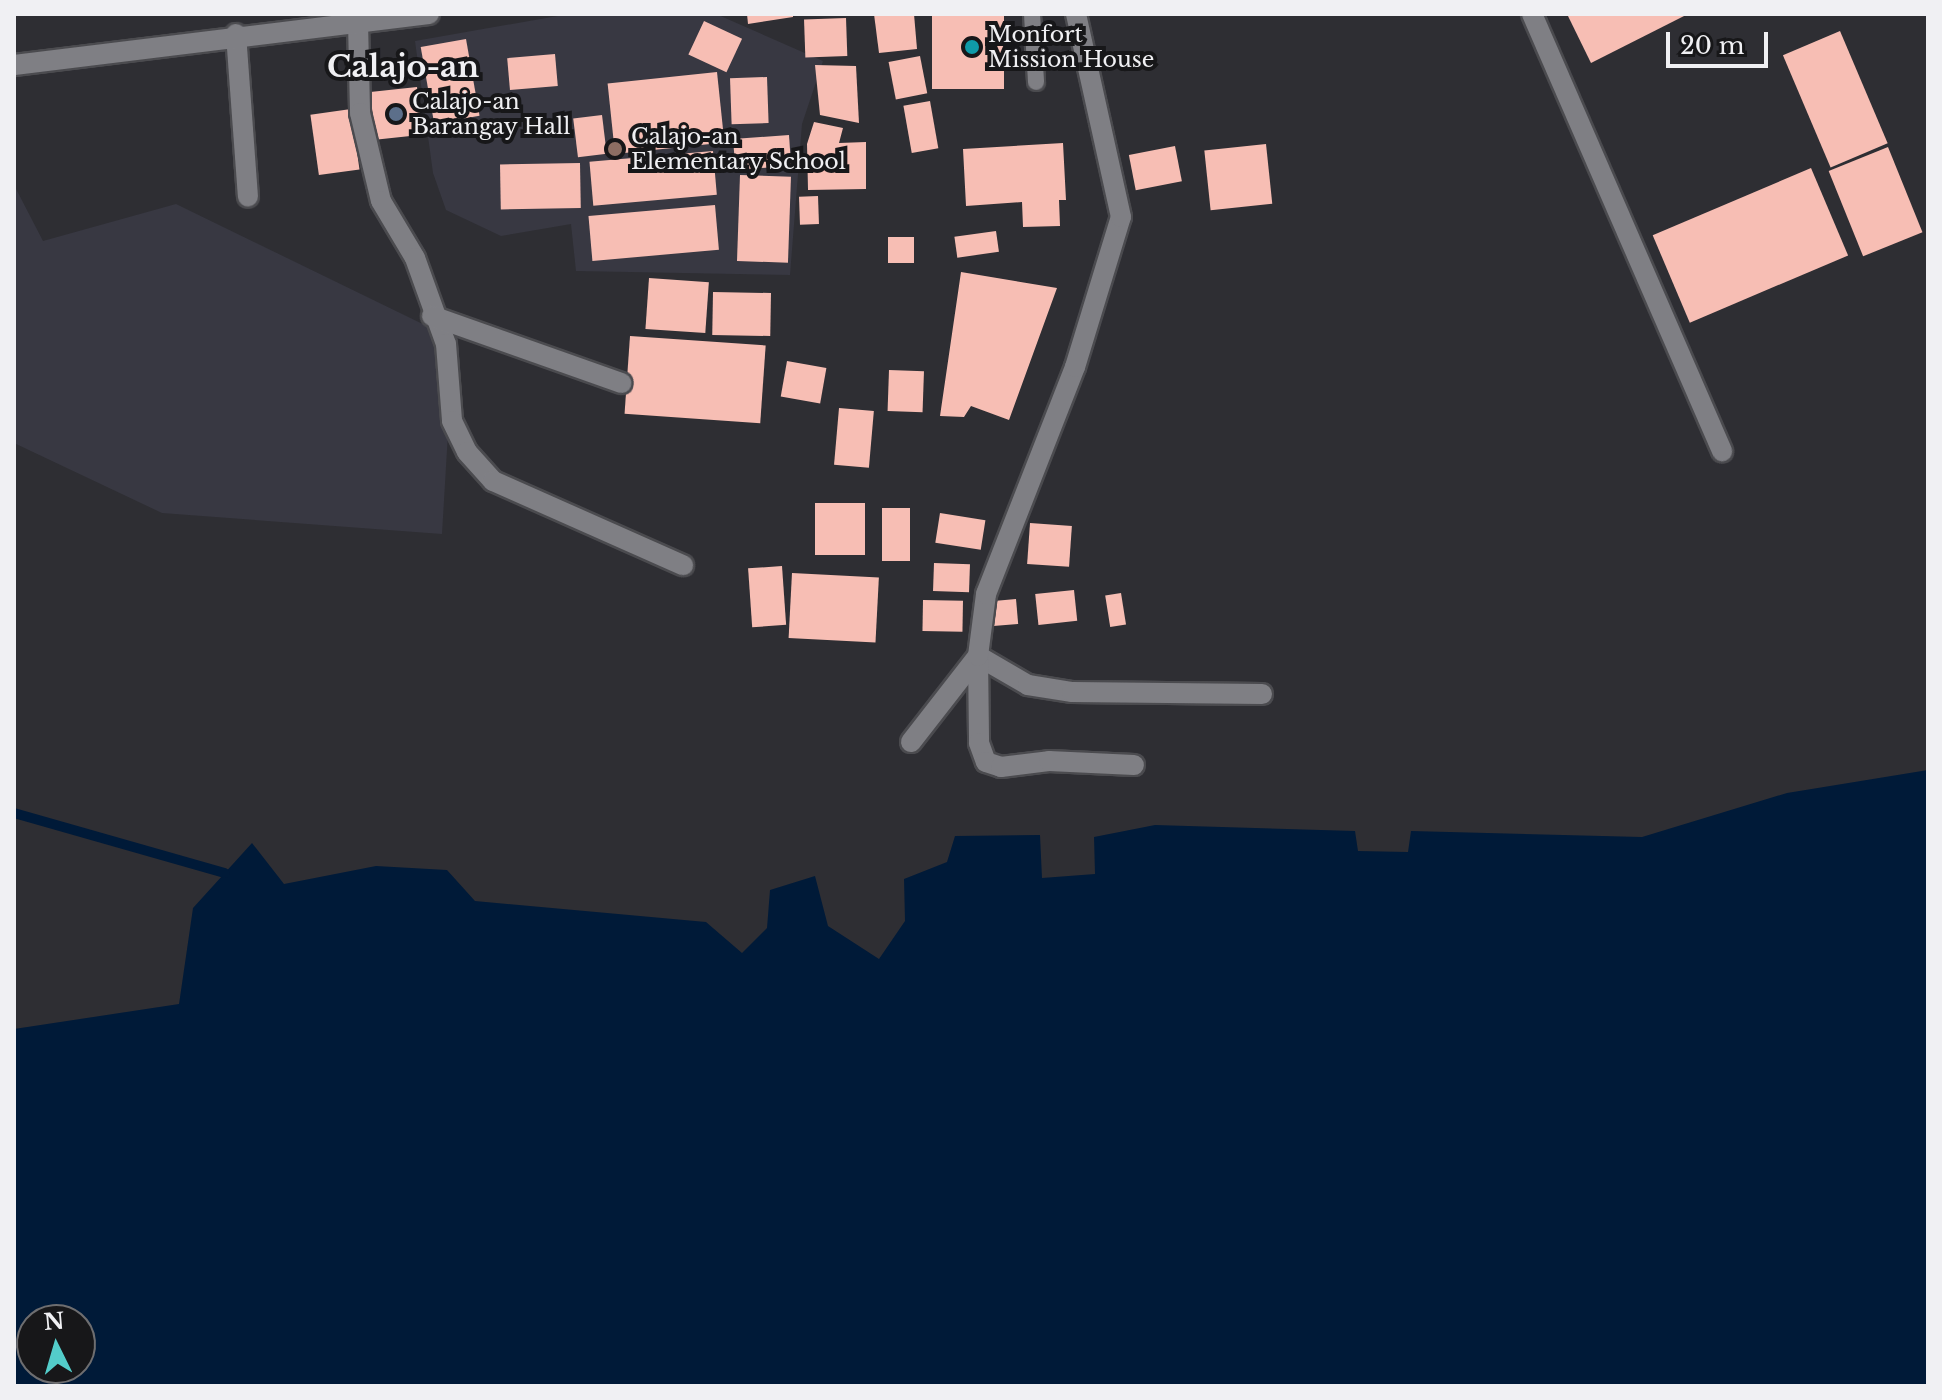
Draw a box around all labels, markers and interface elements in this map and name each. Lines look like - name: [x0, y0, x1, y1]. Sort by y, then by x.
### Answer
- scale bar: [1670, 16, 1772, 66]
- place label: Monfort Mission House: [988, 21, 1154, 72]
- text: 20 m: [1680, 31, 1745, 60]
- marker: Monfort Mission House: [963, 38, 981, 56]
- district label: Calajo-an: [327, 49, 479, 85]
- place label: Calajo-an Barangay Hall: [412, 88, 571, 140]
- marker: Calajo-an Barangay Hall: [387, 105, 405, 123]
- place label: Calajo-an Elementary School: [631, 123, 847, 174]
- marker: Calajo-an Elementary School: [606, 140, 624, 158]
- north arrow: [16, 1304, 96, 1384]
- text: N: [43, 1307, 66, 1336]

